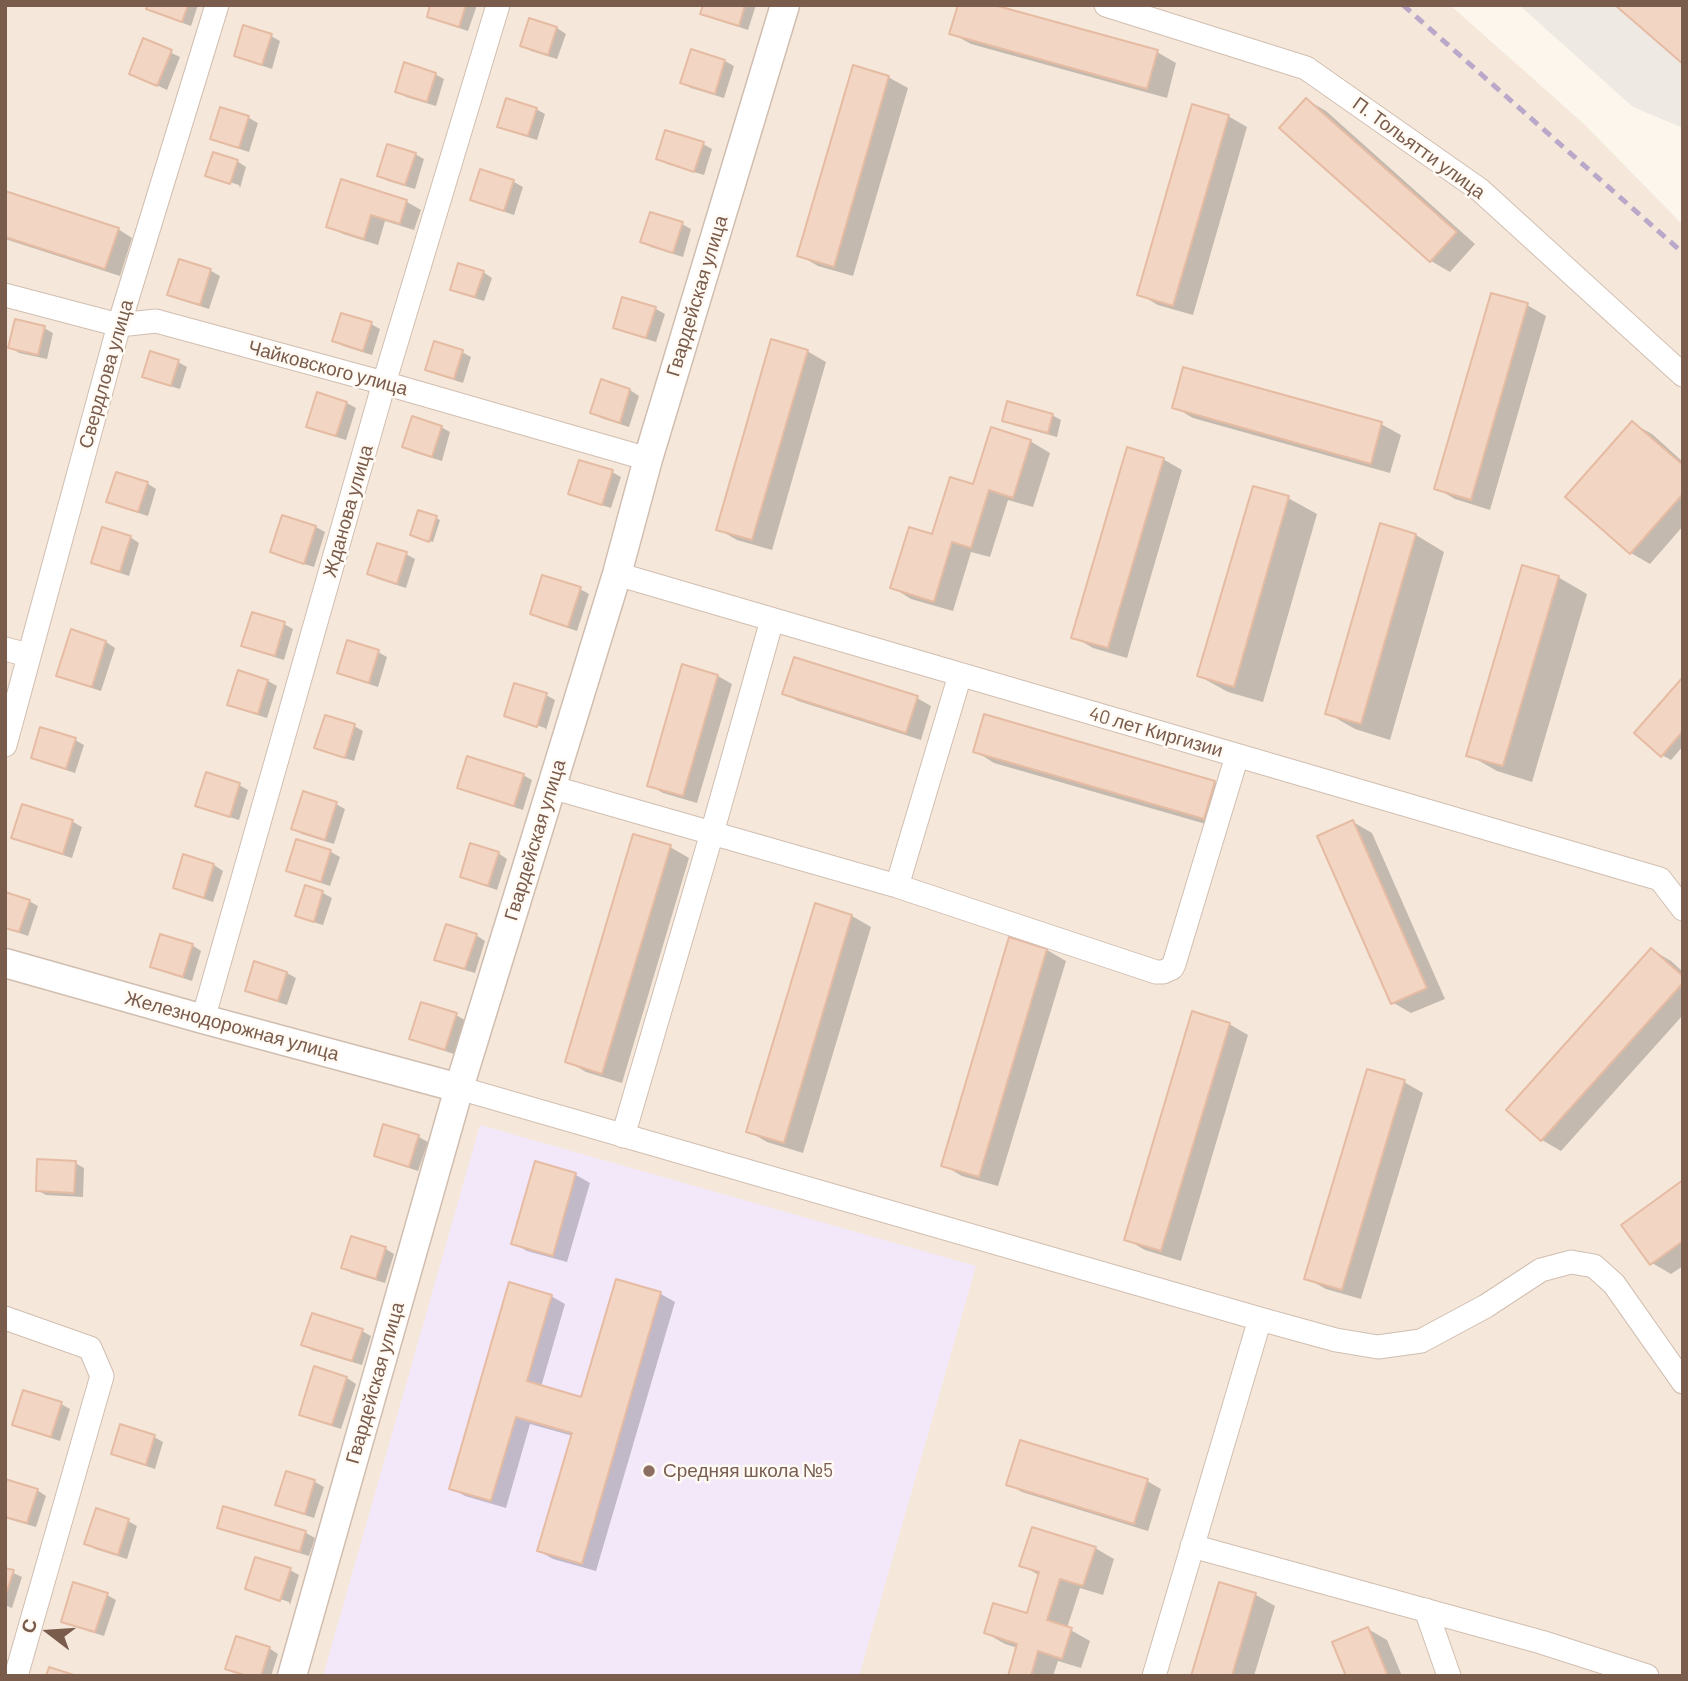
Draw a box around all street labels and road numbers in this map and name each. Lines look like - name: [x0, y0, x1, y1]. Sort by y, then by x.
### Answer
- street label: П. Тольятти улица: [1348, 92, 1490, 204]
- street label: Гвардейская улица: [662, 213, 732, 379]
- street label: Свердлова улица: [74, 297, 138, 451]
- street label: Чайковского улица: [246, 336, 410, 400]
- street label: Жданова улица: [318, 442, 378, 580]
- street label: 40 лет Киргизии: [1086, 702, 1226, 762]
- street label: Гвардейская улица: [500, 757, 570, 923]
- street label: Железнодорожная улица: [123, 986, 341, 1066]
- street label: Гвардейская улица: [341, 1300, 409, 1466]

